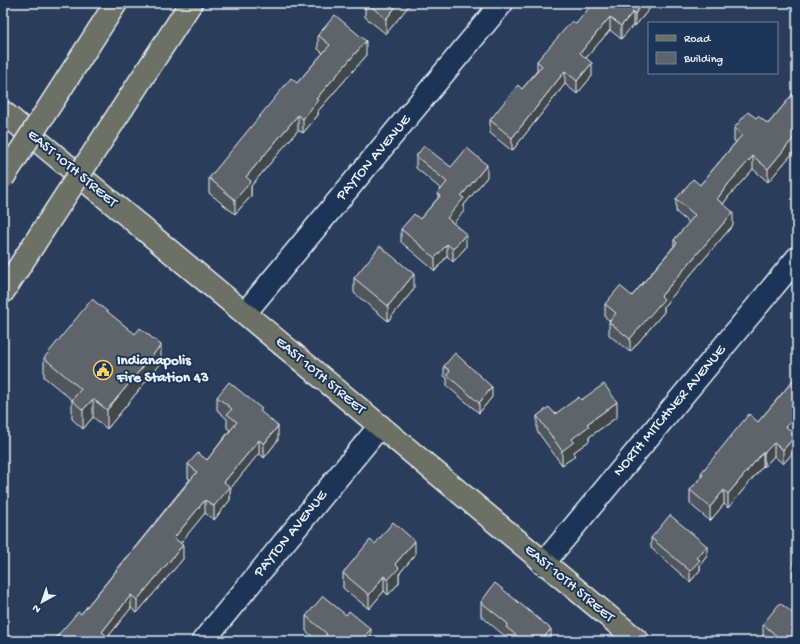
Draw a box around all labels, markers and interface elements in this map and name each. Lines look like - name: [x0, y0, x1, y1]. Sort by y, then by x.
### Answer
- legend: [648, 22, 778, 74]
- text: Road: [684, 33, 711, 47]
- text: Building: [683, 53, 723, 67]
- street label: PAYTON AVENUE: [332, 111, 416, 205]
- street label: EAST 10TH STREET: [23, 126, 122, 213]
- street label: EAST 10TH STREET: [271, 333, 370, 420]
- street label: NORTH MITCHNER AVENUE: [610, 341, 731, 480]
- place label: Indianapolis Fire Station 43: [116, 352, 209, 387]
- public building icon: Indianapolis Fire Station 43: [92, 359, 114, 381]
- street label: PAYTON AVENUE: [250, 486, 332, 582]
- street label: EAST 10TH STREET: [520, 541, 619, 628]
- north arrow: [22, 582, 62, 622]
- text: N: [30, 601, 43, 615]

